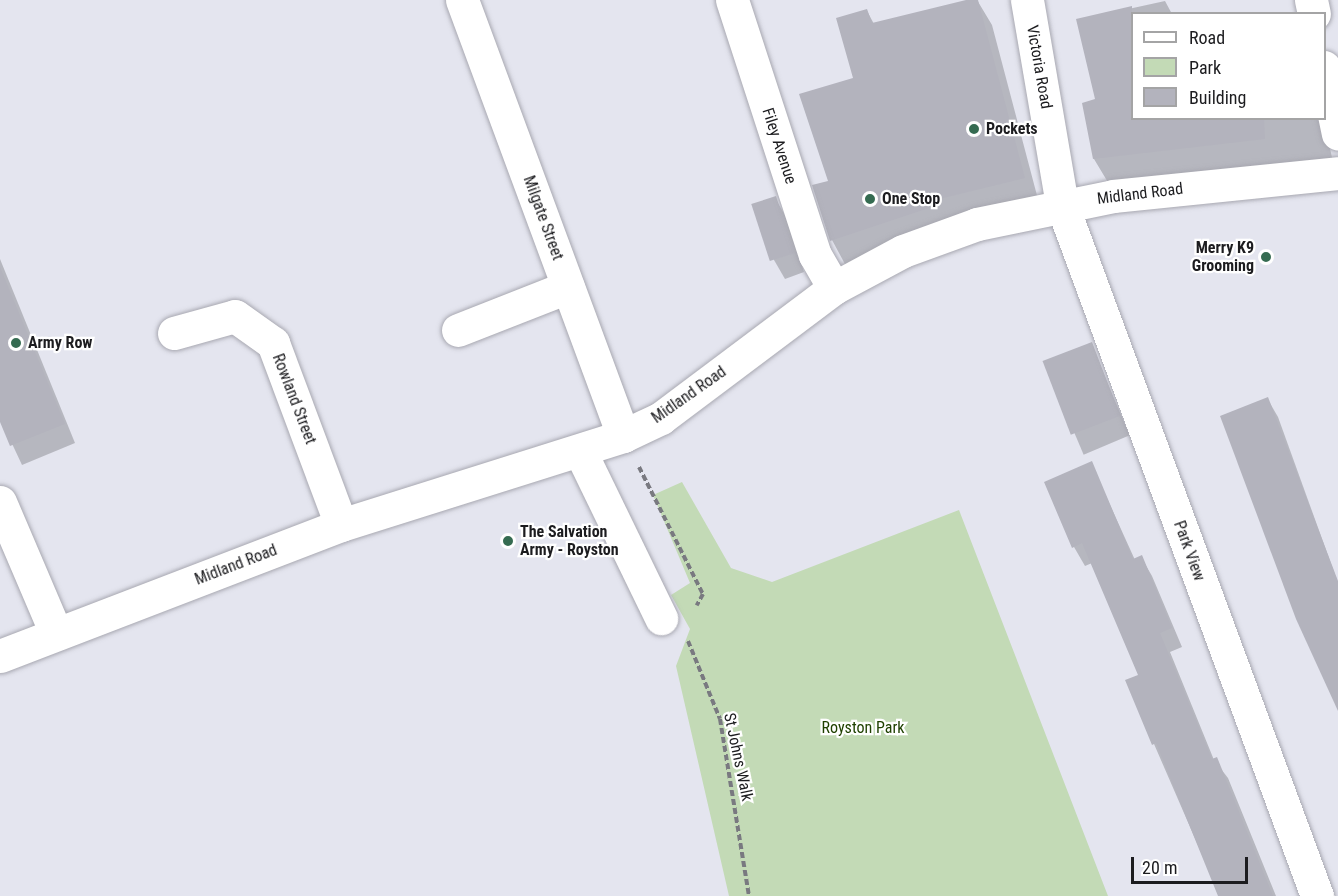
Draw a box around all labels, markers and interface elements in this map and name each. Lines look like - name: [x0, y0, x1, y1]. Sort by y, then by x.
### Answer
- legend: [1131, 12, 1326, 120]
- street label: Victoria Road: [1022, 24, 1056, 110]
- text: Road: [1189, 27, 1225, 48]
- text: Park: [1189, 57, 1221, 78]
- text: Building: [1189, 87, 1246, 108]
- street label: Filey Avenue: [758, 106, 800, 186]
- place label: Pockets: [986, 119, 1038, 139]
- marker: Pockets: [967, 122, 981, 136]
- street label: Milgate Street: [519, 173, 567, 263]
- street label: Midland Road: [1096, 179, 1184, 209]
- place label: One Stop: [882, 189, 940, 209]
- marker: One Stop: [863, 192, 877, 206]
- place label: Merry K9 Grooming: [1192, 238, 1254, 276]
- marker: Merry K9 Grooming: [1259, 250, 1273, 264]
- place label: Army Row: [28, 333, 92, 353]
- marker: Army Row: [9, 336, 23, 350]
- street label: Rowland Street: [268, 351, 320, 447]
- street label: Midland Road: [648, 362, 730, 428]
- street label: Park View: [1169, 518, 1209, 584]
- place label: The Salvation Army - Royston: [520, 522, 619, 560]
- marker: The Salvation Army - Royston: [501, 534, 515, 548]
- street label: Midland Road: [192, 541, 280, 589]
- street label: St Johns Walk: [719, 711, 757, 803]
- park label: Royston Park: [822, 718, 904, 738]
- scale bar: [1134, 845, 1251, 883]
- text: 20 m: [1142, 857, 1177, 878]

